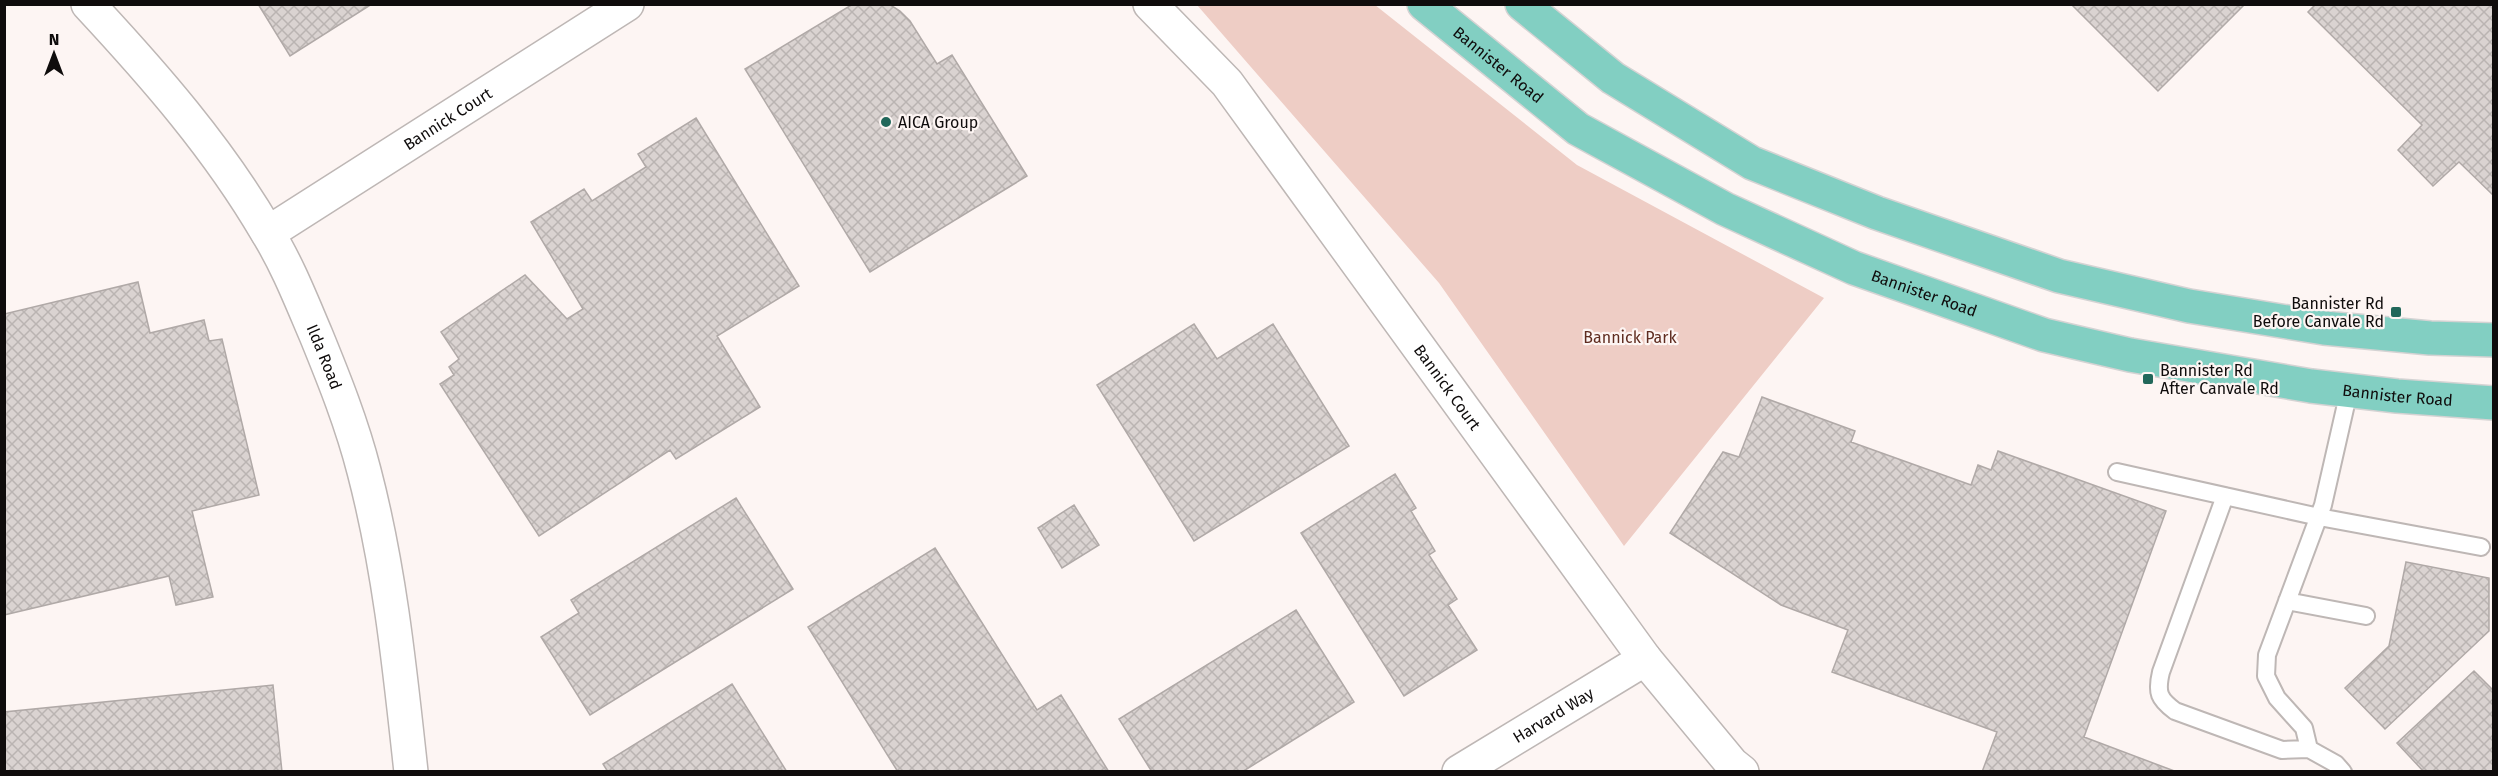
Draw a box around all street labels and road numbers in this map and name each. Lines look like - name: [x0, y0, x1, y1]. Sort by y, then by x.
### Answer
- street label: Bannister Road: [1449, 23, 1547, 107]
- street label: Bannick Court: [400, 84, 496, 154]
- street label: Bannister Road: [1869, 266, 1979, 321]
- street label: Ilda Road: [302, 321, 346, 392]
- street label: Bannick Court: [1410, 341, 1485, 434]
- street label: Bannister Road: [2341, 381, 2453, 410]
- street label: Harvard Way: [1510, 684, 1597, 747]

